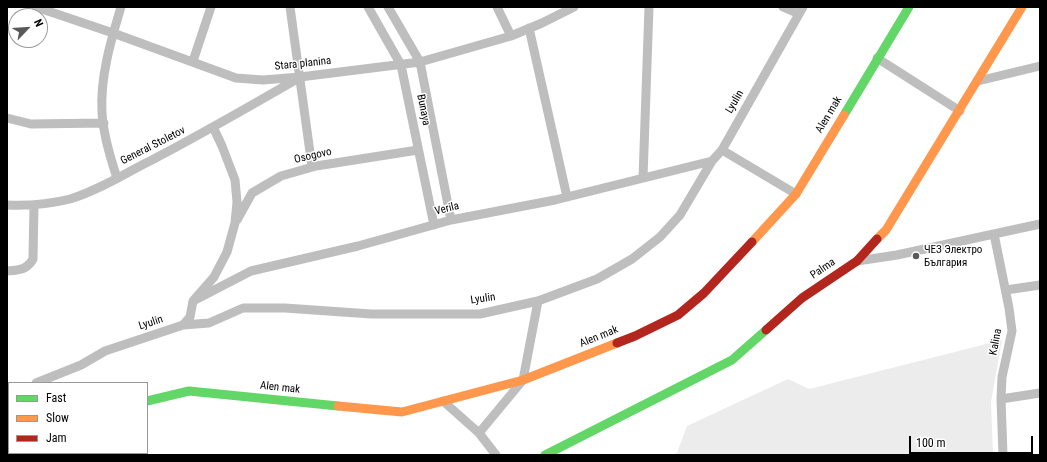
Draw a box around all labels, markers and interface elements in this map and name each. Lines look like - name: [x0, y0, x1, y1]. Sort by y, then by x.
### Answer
- north arrow: [8, 8, 48, 48]
- text: N: [31, 17, 46, 29]
- street label: Stara planina: [274, 54, 332, 74]
- street label: Lyulin: [723, 88, 747, 116]
- street label: Bunaya: [414, 93, 432, 127]
- street label: Alen mak: [813, 94, 845, 136]
- street label: General Stoletov: [118, 124, 188, 168]
- street label: Osogovo: [293, 145, 333, 167]
- street label: Verila: [433, 200, 461, 218]
- place label: ЧЕЗ Электро България: [924, 243, 982, 269]
- marker: ЧЕЗ Электро България: [911, 251, 921, 261]
- street label: Palma: [808, 256, 838, 282]
- street label: Lyulin: [470, 291, 496, 307]
- street label: Lyulin: [137, 313, 165, 333]
- street label: Alen mak: [578, 323, 620, 351]
- street label: Kalina: [987, 328, 1005, 356]
- street label: Alen mak: [259, 379, 301, 397]
- legend: [8, 382, 148, 454]
- text: Fast: [46, 391, 66, 405]
- text: Slow: [46, 411, 69, 425]
- scale bar: [911, 428, 1035, 454]
- text: Jam: [46, 431, 67, 445]
- text: 100 m: [916, 436, 946, 450]

